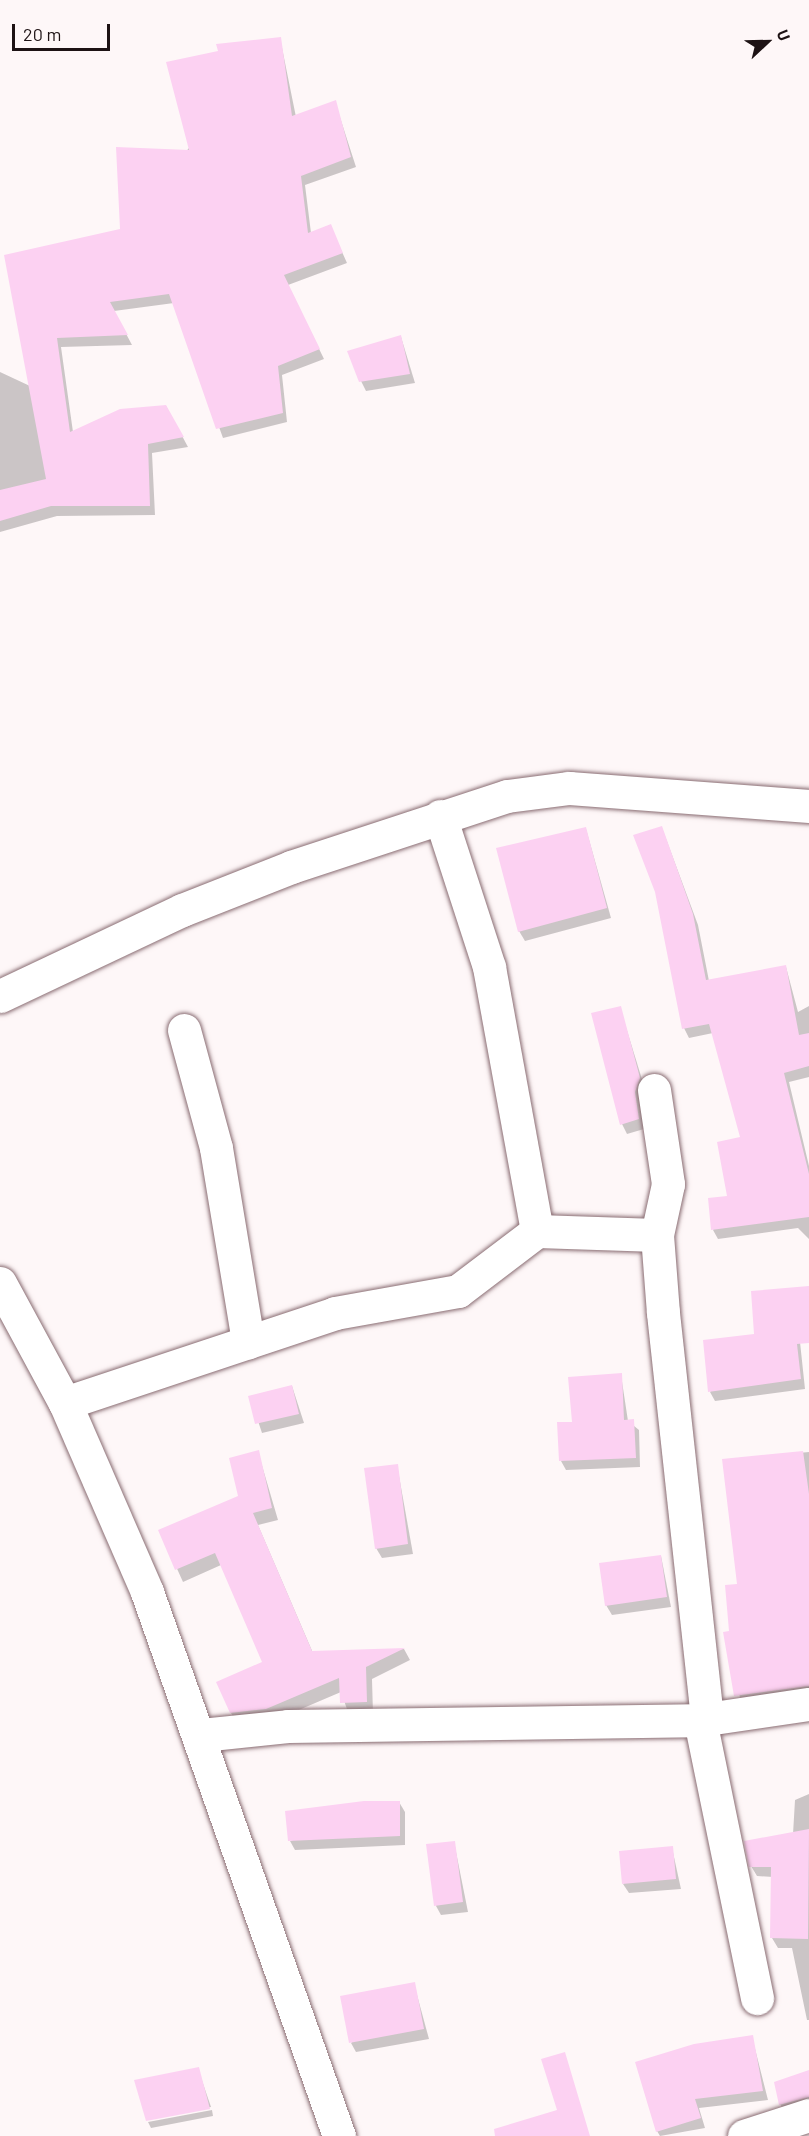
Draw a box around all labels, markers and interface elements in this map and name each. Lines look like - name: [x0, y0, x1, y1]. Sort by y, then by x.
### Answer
- scale bar: [15, 12, 112, 50]
- north arrow: [737, 12, 797, 72]
- text: 20 m: [23, 23, 61, 45]
- text: U: [773, 27, 795, 43]

